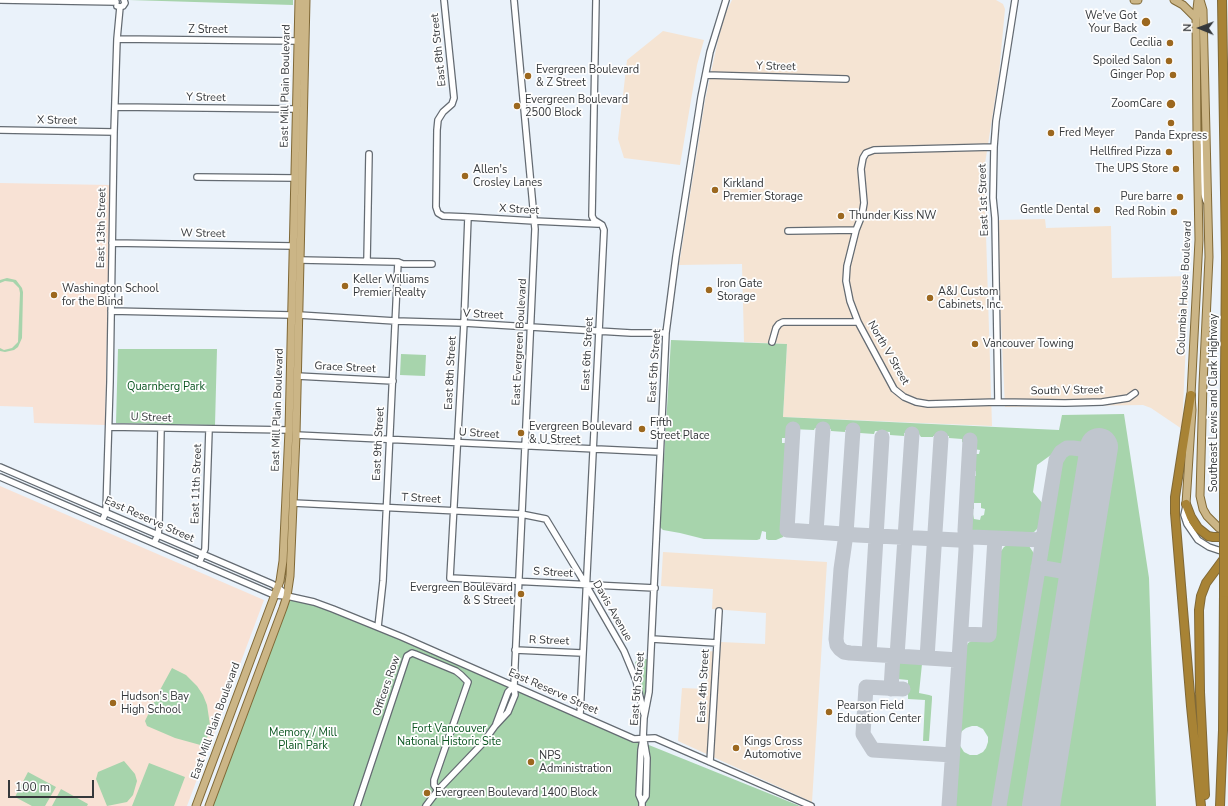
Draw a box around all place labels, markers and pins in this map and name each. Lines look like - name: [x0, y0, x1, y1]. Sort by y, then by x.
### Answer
- place label: We've Got Your Back: [1085, 9, 1137, 35]
- marker: We've Got Your Back: [1140, 16, 1152, 28]
- place label: Cecilia: [1130, 36, 1162, 50]
- marker: Cecilia: [1165, 38, 1175, 48]
- place label: Spoiled Salon: [1093, 54, 1161, 68]
- marker: Spoiled Salon: [1164, 56, 1174, 66]
- place label: Evergreen Boulevard & Z Street: [536, 63, 639, 89]
- place label: Ginger Pop: [1110, 68, 1165, 82]
- marker: Ginger Pop: [1168, 70, 1178, 80]
- marker: Evergreen Boulevard & Z Street: [523, 71, 533, 81]
- place label: Evergreen Boulevard 2500 Block: [525, 93, 628, 119]
- place label: ZoomCare: [1111, 97, 1162, 111]
- marker: ZoomCare: [1165, 98, 1177, 110]
- marker: Evergreen Boulevard 2500 Block: [512, 101, 522, 111]
- marker: Panda Express: [1166, 118, 1176, 128]
- place label: Fred Meyer: [1059, 126, 1114, 140]
- marker: Fred Meyer: [1046, 128, 1056, 138]
- place label: Panda Express: [1135, 129, 1207, 143]
- place label: Hellfired Pizza: [1090, 145, 1161, 159]
- marker: Hellfired Pizza: [1164, 147, 1174, 157]
- place label: The UPS Store: [1096, 162, 1168, 176]
- place label: Allen's Crosley Lanes: [473, 163, 542, 189]
- marker: The UPS Store: [1171, 164, 1181, 174]
- marker: Allen's Crosley Lanes: [460, 171, 470, 181]
- place label: Kirkland Premier Storage: [723, 177, 803, 203]
- marker: Kirkland Premier Storage: [710, 185, 720, 195]
- place label: Pure barre: [1120, 190, 1172, 204]
- marker: Pure barre: [1175, 192, 1185, 202]
- place label: Gentle Dental: [1020, 203, 1089, 217]
- marker: Gentle Dental: [1092, 205, 1102, 215]
- place label: Red Robin: [1115, 205, 1166, 219]
- marker: Red Robin: [1169, 207, 1179, 217]
- place label: Thunder Kiss NW: [849, 209, 936, 223]
- marker: Thunder Kiss NW: [836, 211, 846, 221]
- place label: Keller Williams Premier Realty: [353, 273, 429, 299]
- place label: Iron Gate Storage: [717, 277, 762, 303]
- marker: Keller Williams Premier Realty: [340, 281, 350, 291]
- place label: Washington School for the Blind: [62, 282, 159, 308]
- marker: Iron Gate Storage: [704, 285, 714, 295]
- place label: A&J Custom Cabinets, Inc.: [938, 285, 1003, 311]
- marker: Washington School for the Blind: [49, 290, 59, 300]
- marker: A&J Custom Cabinets, Inc.: [925, 293, 935, 303]
- place label: Vancouver Towing: [983, 337, 1074, 351]
- marker: Vancouver Towing: [970, 339, 980, 349]
- place label: Fifth Street Place: [650, 416, 710, 442]
- place label: Evergreen Boulevard & U Street: [529, 420, 632, 446]
- marker: Fifth Street Place: [637, 424, 647, 434]
- marker: Evergreen Boulevard & U Street: [516, 428, 526, 438]
- place label: Evergreen Boulevard & S Street: [410, 581, 513, 607]
- marker: Evergreen Boulevard & S Street: [516, 589, 526, 599]
- place label: Hudson's Bay High School: [121, 690, 189, 716]
- marker: Hudson's Bay High School: [108, 698, 118, 708]
- place label: Pearson Field Education Center: [837, 699, 921, 725]
- marker: Pearson Field Education Center: [824, 707, 834, 717]
- place label: Kings Cross Automotive: [744, 735, 802, 761]
- marker: Kings Cross Automotive: [731, 743, 741, 753]
- place label: NPS Administration: [539, 749, 612, 775]
- marker: NPS Administration: [526, 757, 536, 767]
- place label: Evergreen Boulevard 1400 Block: [435, 786, 597, 800]
- marker: Evergreen Boulevard 1400 Block: [422, 788, 432, 798]

